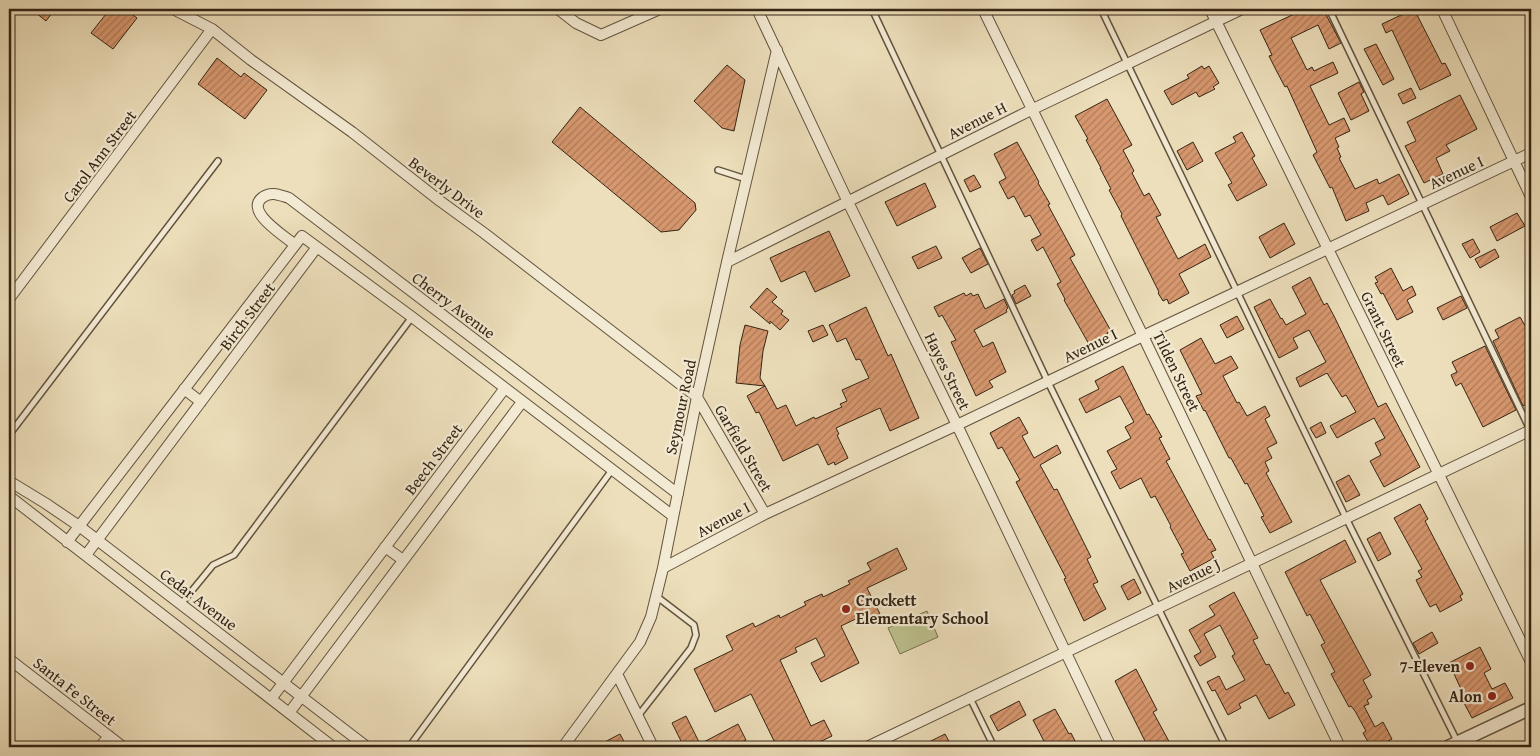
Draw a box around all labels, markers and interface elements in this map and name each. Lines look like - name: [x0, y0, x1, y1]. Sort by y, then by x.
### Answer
- street label: Avenue H: [943, 95, 1011, 145]
- street label: Carol Ann Street: [56, 104, 142, 207]
- street label: Avenue I: [1425, 149, 1487, 195]
- street label: Beverly Drive: [404, 150, 490, 224]
- street label: Cherry Avenue: [407, 266, 501, 344]
- street label: Birch Street: [213, 277, 281, 355]
- street label: Grant Street: [1355, 287, 1413, 371]
- street label: Avenue I: [1059, 322, 1121, 368]
- street label: Tilden Street: [1147, 327, 1207, 416]
- street label: Hayes Street: [919, 328, 977, 414]
- street label: Seymour Road: [658, 357, 702, 457]
- street label: Garfield Street: [709, 400, 779, 497]
- street label: Beech Street: [398, 418, 468, 500]
- street label: Avenue I: [692, 495, 754, 543]
- street label: Avenue J: [1162, 552, 1224, 598]
- street label: Cedar Avenue: [155, 562, 243, 636]
- place label: Crockett Elementary School: [856, 588, 989, 630]
- marker: Crockett Elementary School: [840, 603, 852, 615]
- street label: Santa Fe Street: [28, 651, 122, 731]
- place label: 7-Eleven: [1399, 654, 1461, 678]
- marker: 7-Eleven: [1464, 660, 1476, 672]
- place label: Alon: [1449, 684, 1483, 708]
- marker: Alon: [1486, 690, 1498, 702]

